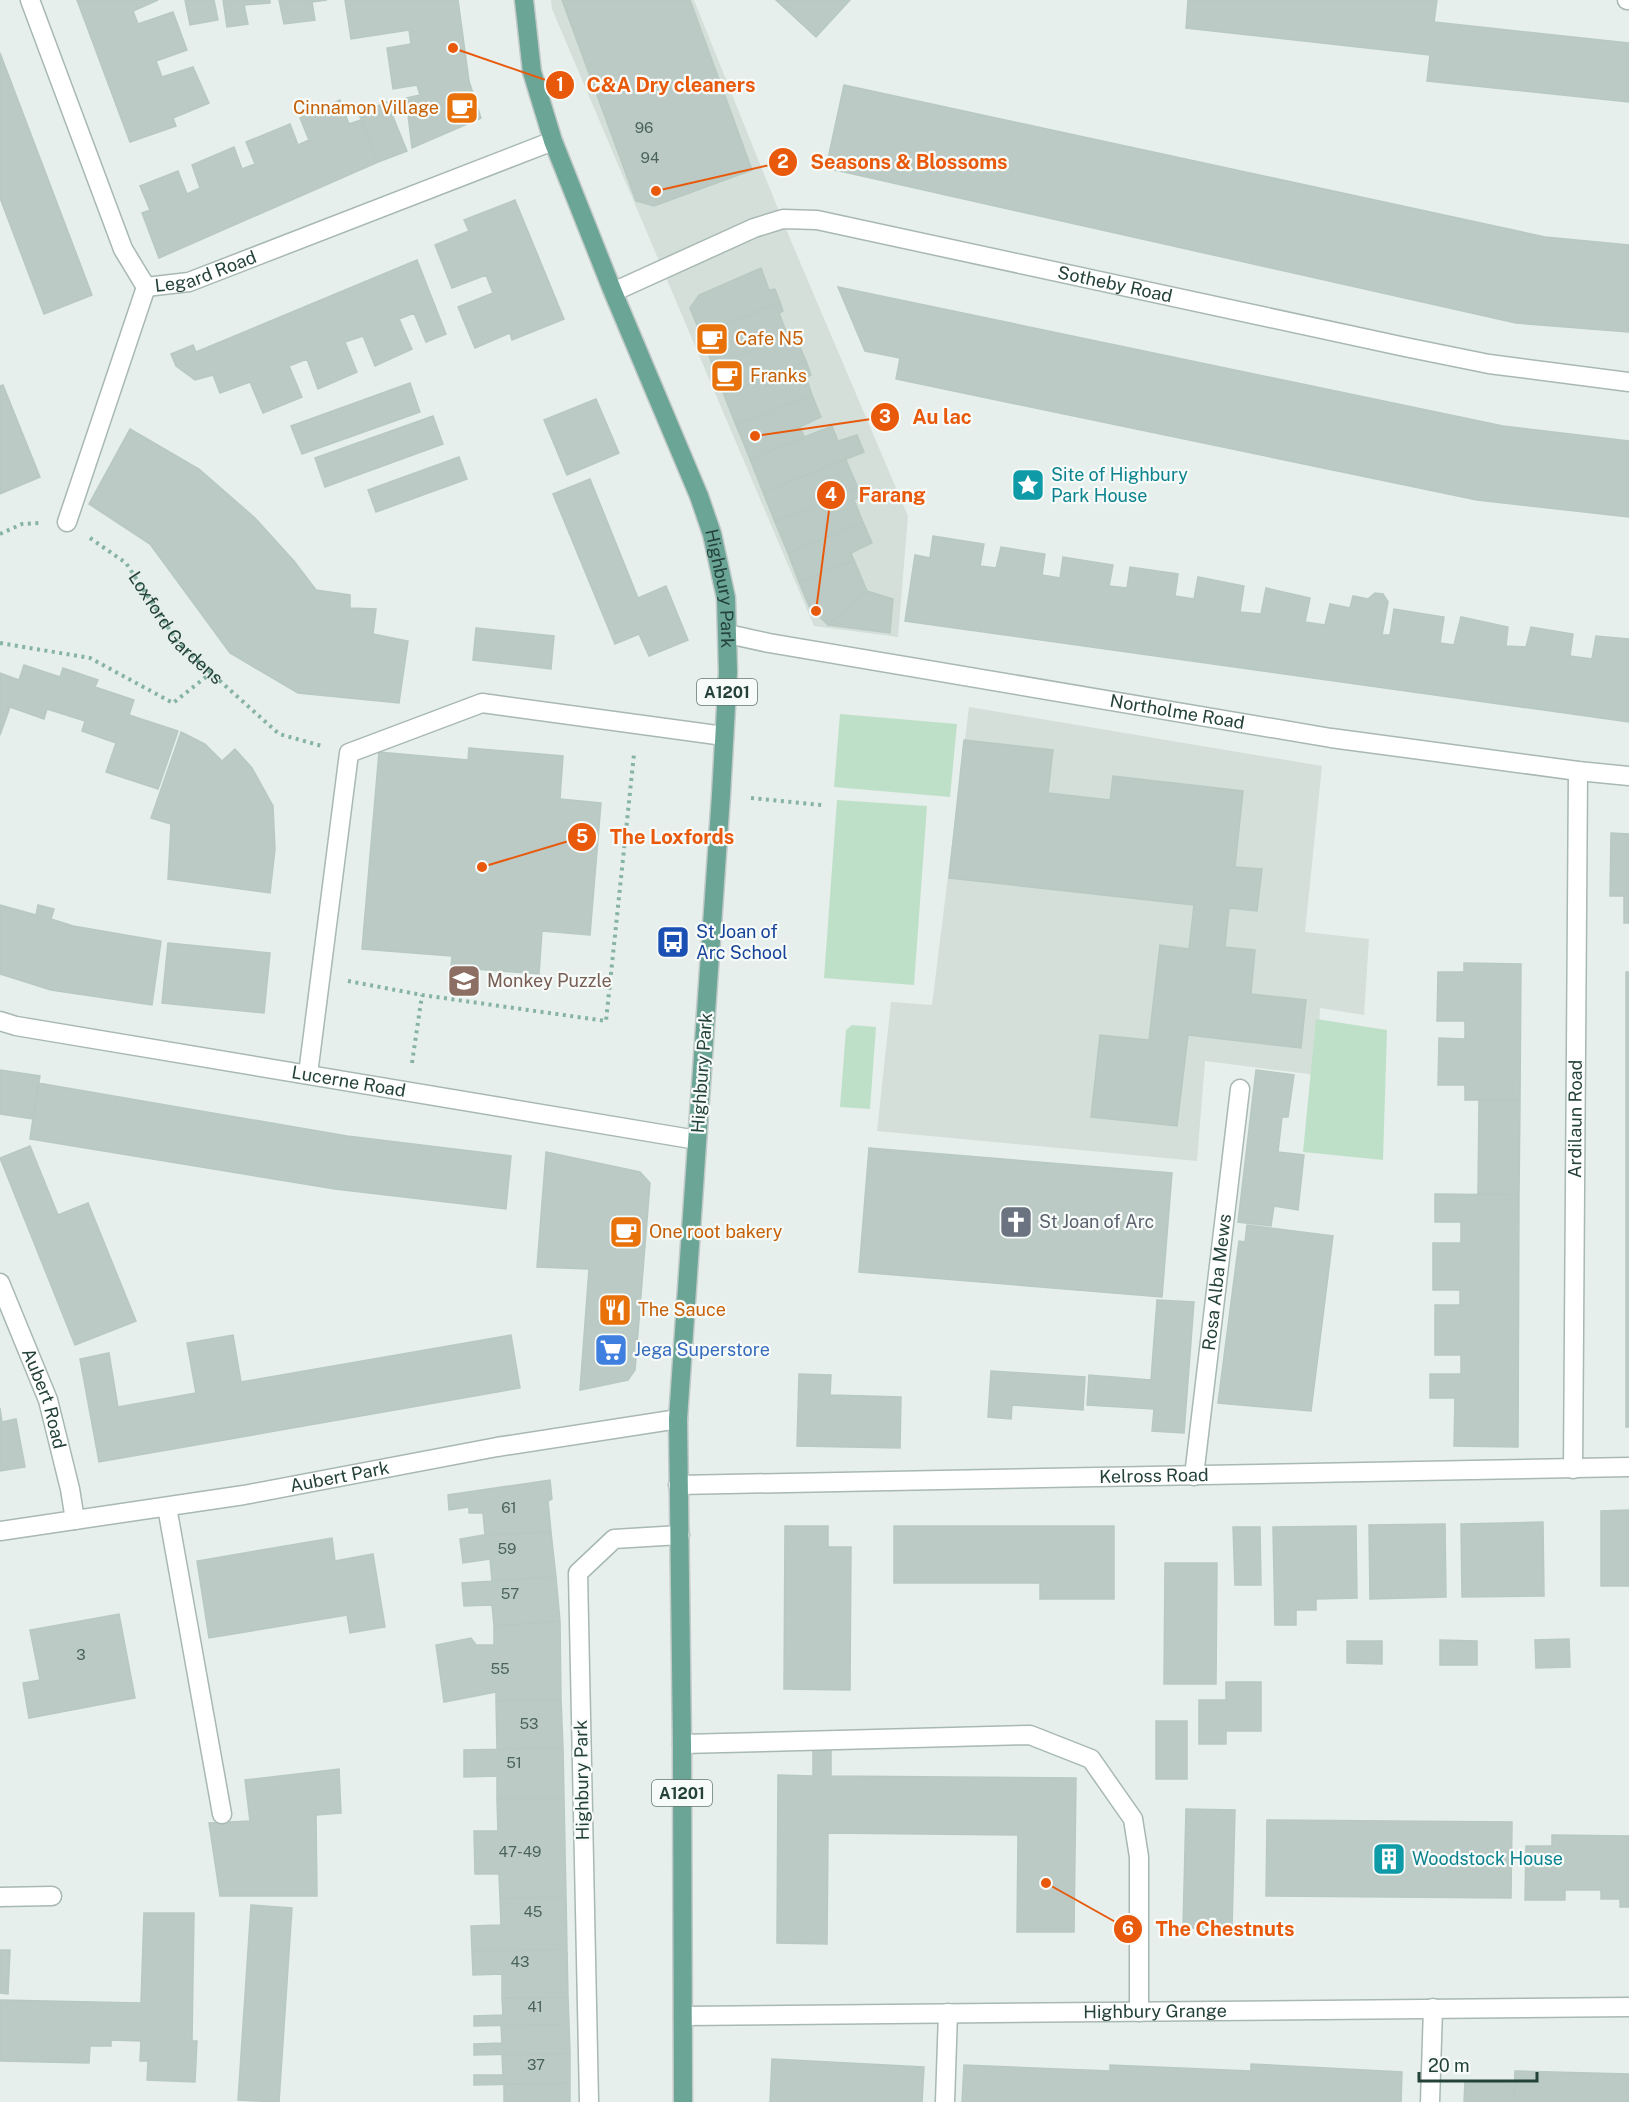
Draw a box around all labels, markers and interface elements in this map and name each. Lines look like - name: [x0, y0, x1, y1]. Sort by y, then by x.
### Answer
- callout: C&A Dry cleaners: [545, 66, 768, 104]
- text: C&A Dry cleaners: [586, 73, 756, 97]
- text: 1: [556, 74, 564, 95]
- cafe icon: Cinnamon Village: [444, 90, 480, 126]
- place label: Cinnamon Village: [293, 97, 439, 118]
- house number: 96: [635, 119, 653, 136]
- callout: Seasons & Blossoms: [768, 143, 1019, 181]
- house number: 94: [641, 149, 659, 166]
- text: Seasons & Blossoms: [810, 150, 1008, 174]
- text: 2: [777, 151, 789, 172]
- street label: Legard Road: [154, 246, 259, 296]
- street label: Sotheby Road: [1056, 261, 1174, 306]
- cafe icon: Cafe N5: [694, 321, 730, 357]
- place label: Cafe N5: [735, 328, 804, 349]
- cafe icon: Franks: [709, 358, 745, 394]
- place label: Franks: [750, 365, 807, 386]
- callout: Au lac: [870, 398, 984, 436]
- text: Au lac: [912, 405, 972, 429]
- text: 3: [879, 406, 891, 427]
- place label: Site of Highbury Park House: [1051, 464, 1188, 506]
- place icon: Site of Highbury Park House: [1010, 467, 1046, 503]
- callout: Farang: [816, 476, 938, 514]
- text: Farang: [858, 483, 926, 507]
- text: 4: [825, 484, 837, 505]
- street label: Highbury Park: [701, 527, 738, 649]
- street label: Loxford Gardens: [124, 567, 227, 688]
- road number: A1201: [697, 679, 757, 705]
- street label: Northolme Road: [1108, 690, 1246, 733]
- callout: The Loxfords: [567, 818, 746, 856]
- text: The Loxfords: [610, 825, 734, 849]
- text: 5: [576, 826, 588, 847]
- place label: St Joan of Arc School: [696, 921, 788, 963]
- bus stop icon: St Joan of Arc School: [655, 924, 691, 960]
- school or university icon: Monkey Puzzle: [446, 963, 482, 999]
- place label: Monkey Puzzle: [487, 970, 612, 991]
- street label: Highbury Park: [687, 1012, 716, 1134]
- street label: Ardilaun Road: [1564, 1060, 1586, 1178]
- street label: Lucerne Road: [290, 1061, 407, 1101]
- church icon: St Joan of Arc: [998, 1204, 1034, 1240]
- place label: St Joan of Arc: [1039, 1211, 1154, 1232]
- street label: Rosa Alba Mews: [1198, 1213, 1235, 1352]
- cafe icon: One root bakery: [608, 1214, 644, 1250]
- place label: One root bakery: [649, 1221, 783, 1242]
- restaurant icon: The Sauce: [597, 1292, 633, 1328]
- place label: The Sauce: [638, 1299, 726, 1320]
- supermarket icon: Jega Superstore: [593, 1332, 629, 1368]
- place label: Jega Superstore: [634, 1339, 770, 1360]
- street label: Aubert Road: [18, 1345, 71, 1451]
- street label: Aubert Park: [288, 1457, 391, 1496]
- street label: Kelross Road: [1099, 1464, 1209, 1487]
- house number: 61: [501, 1499, 517, 1516]
- house number: 59: [498, 1540, 516, 1557]
- house number: 57: [501, 1585, 519, 1602]
- house number: 3: [76, 1646, 86, 1663]
- house number: 55: [490, 1660, 510, 1677]
- house number: 53: [519, 1715, 539, 1732]
- street label: Highbury Park: [570, 1719, 593, 1841]
- house number: 51: [506, 1754, 522, 1771]
- road number: A1201: [652, 1780, 712, 1806]
- building icon: Woodstock House: [1371, 1841, 1407, 1877]
- house number: 47-49: [499, 1843, 541, 1860]
- place label: Woodstock House: [1412, 1848, 1563, 1869]
- house number: 45: [524, 1903, 542, 1920]
- callout: The Chestnuts: [1113, 1910, 1306, 1948]
- text: The Chestnuts: [1155, 1917, 1295, 1941]
- text: 6: [1122, 1918, 1134, 1939]
- house number: 43: [511, 1953, 529, 1970]
- house number: 41: [527, 1998, 543, 2015]
- street label: Highbury Grange: [1083, 2000, 1227, 2022]
- scale bar: [1419, 2045, 1538, 2083]
- text: 20 m: [1428, 2055, 1470, 2076]
- house number: 37: [527, 2056, 545, 2073]

